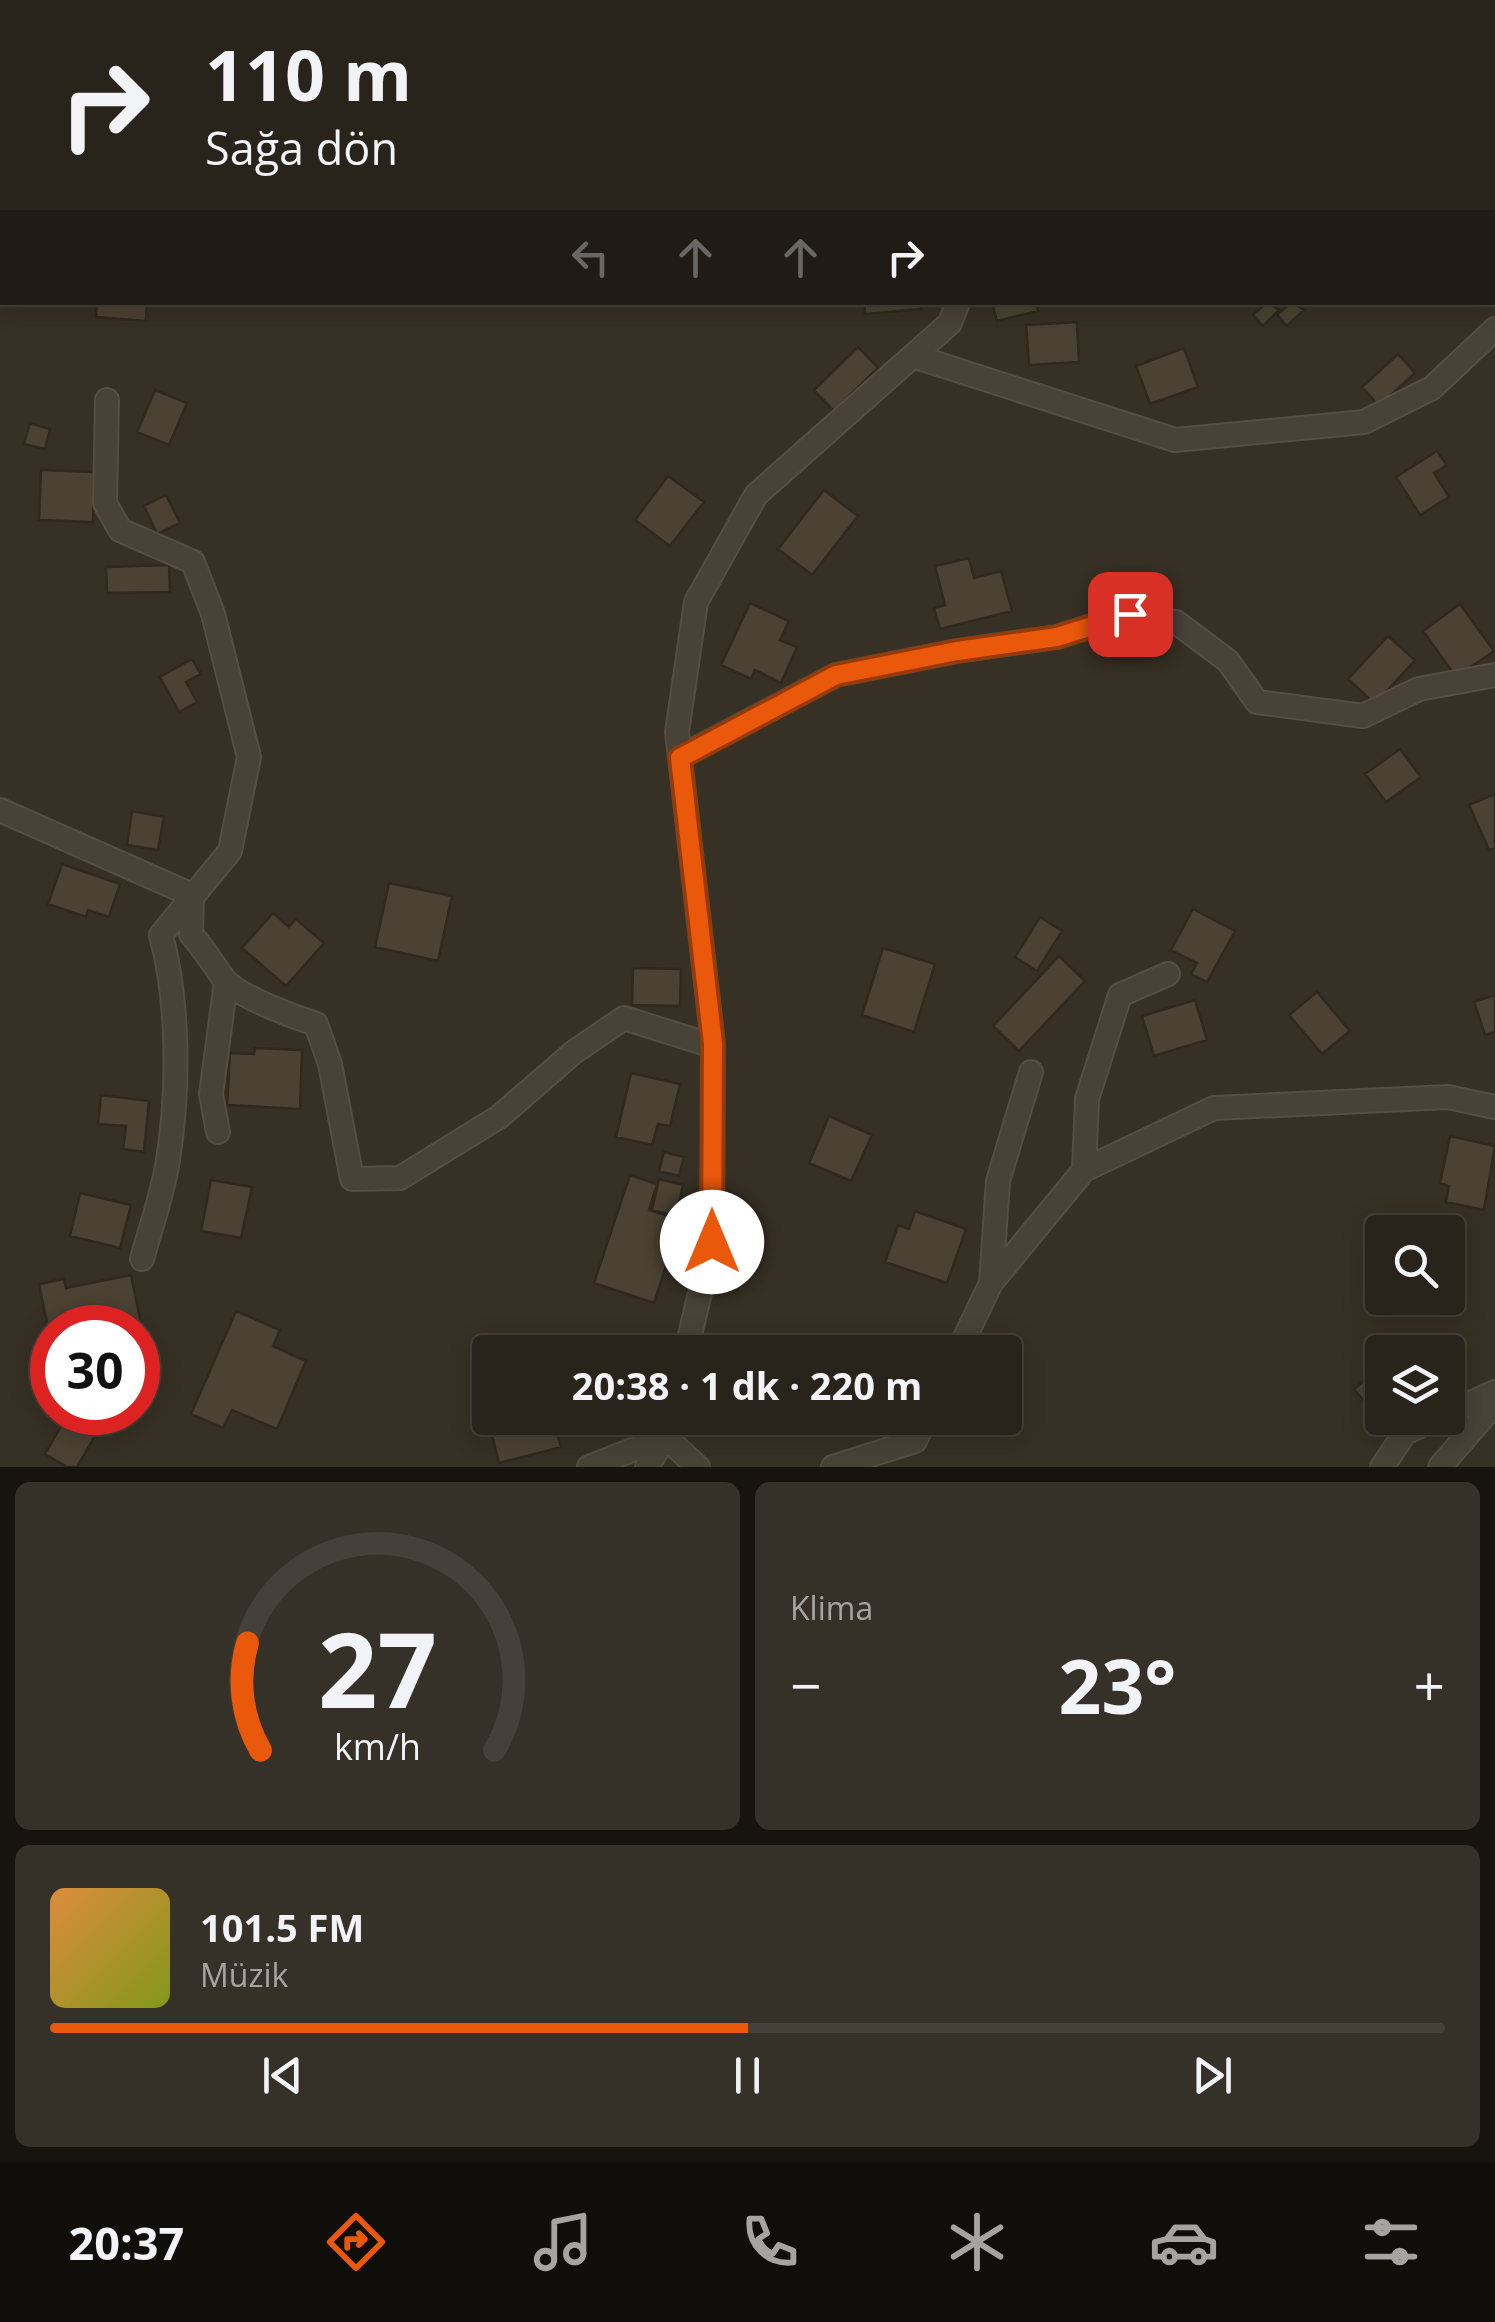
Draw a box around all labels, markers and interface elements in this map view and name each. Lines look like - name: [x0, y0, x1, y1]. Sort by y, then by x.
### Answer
- text: 110 m: [205, 26, 412, 122]
- icon: right: [40, 40, 170, 170]
- text: Sağa dön: [205, 117, 398, 178]
- icon: left: [563, 230, 618, 285]
- icon: ahead: [668, 230, 723, 285]
- icon: ahead: [773, 230, 828, 285]
- icon: right: [878, 230, 933, 285]
- pin: [1088, 572, 1173, 657]
- icon: arrive: [1103, 587, 1158, 642]
- position arrow: [660, 1190, 764, 1294]
- map controls: [1365, 1215, 1465, 1435]
- button: search: [1365, 1215, 1465, 1315]
- speed limit sign: 30: [30, 1305, 160, 1435]
- button: layers: [1365, 1335, 1465, 1435]
- text: 20:38 · 1 dk · 220 m: [572, 1359, 922, 1411]
- text: Klima: [790, 1586, 873, 1629]
- text: 27: [318, 1597, 437, 1738]
- text: 23°: [1059, 1634, 1176, 1736]
- text: −: [790, 1647, 821, 1722]
- text: +: [1414, 1647, 1445, 1722]
- text: km/h: [334, 1722, 421, 1770]
- text: 101.5 FM: [200, 1901, 364, 1953]
- text: Müzik: [200, 1953, 288, 1996]
- icon: previous: [255, 2048, 310, 2103]
- icon: pause: [720, 2048, 775, 2103]
- icon: next: [1185, 2048, 1240, 2103]
- icon: directions: [321, 2207, 391, 2277]
- icon: music: [528, 2207, 598, 2277]
- icon: phone: [735, 2207, 805, 2277]
- icon: climate: [942, 2207, 1012, 2277]
- icon: car: [1149, 2207, 1219, 2277]
- icon: filters: [1356, 2207, 1426, 2277]
- text: 20:37: [69, 2212, 184, 2273]

